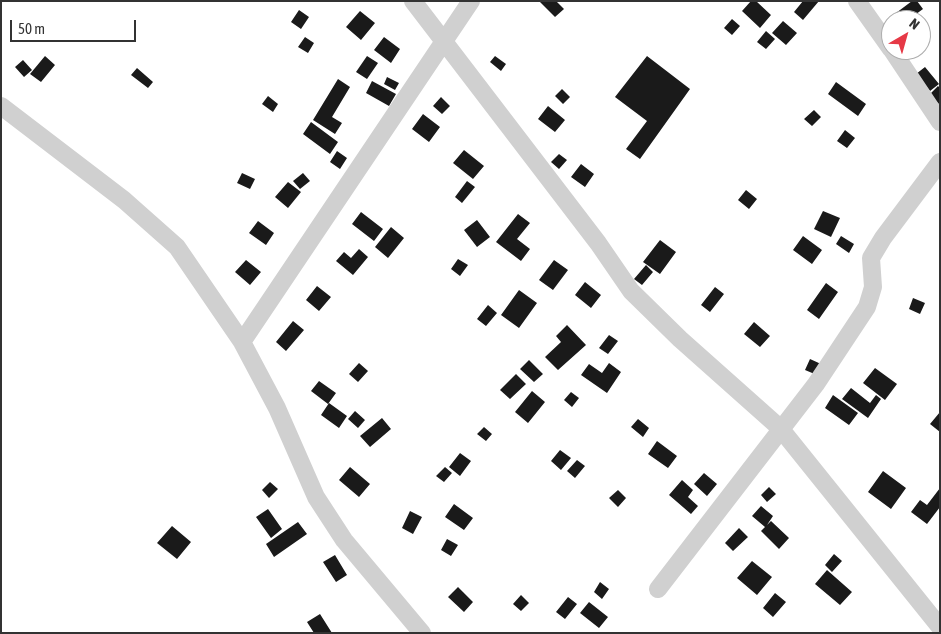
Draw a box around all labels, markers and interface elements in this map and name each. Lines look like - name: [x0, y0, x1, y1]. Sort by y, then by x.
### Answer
- scale bar: [12, 10, 139, 42]
- north arrow: [881, 10, 931, 60]
- text: N: [906, 15, 923, 33]
- text: 50 m: [18, 20, 45, 37]

